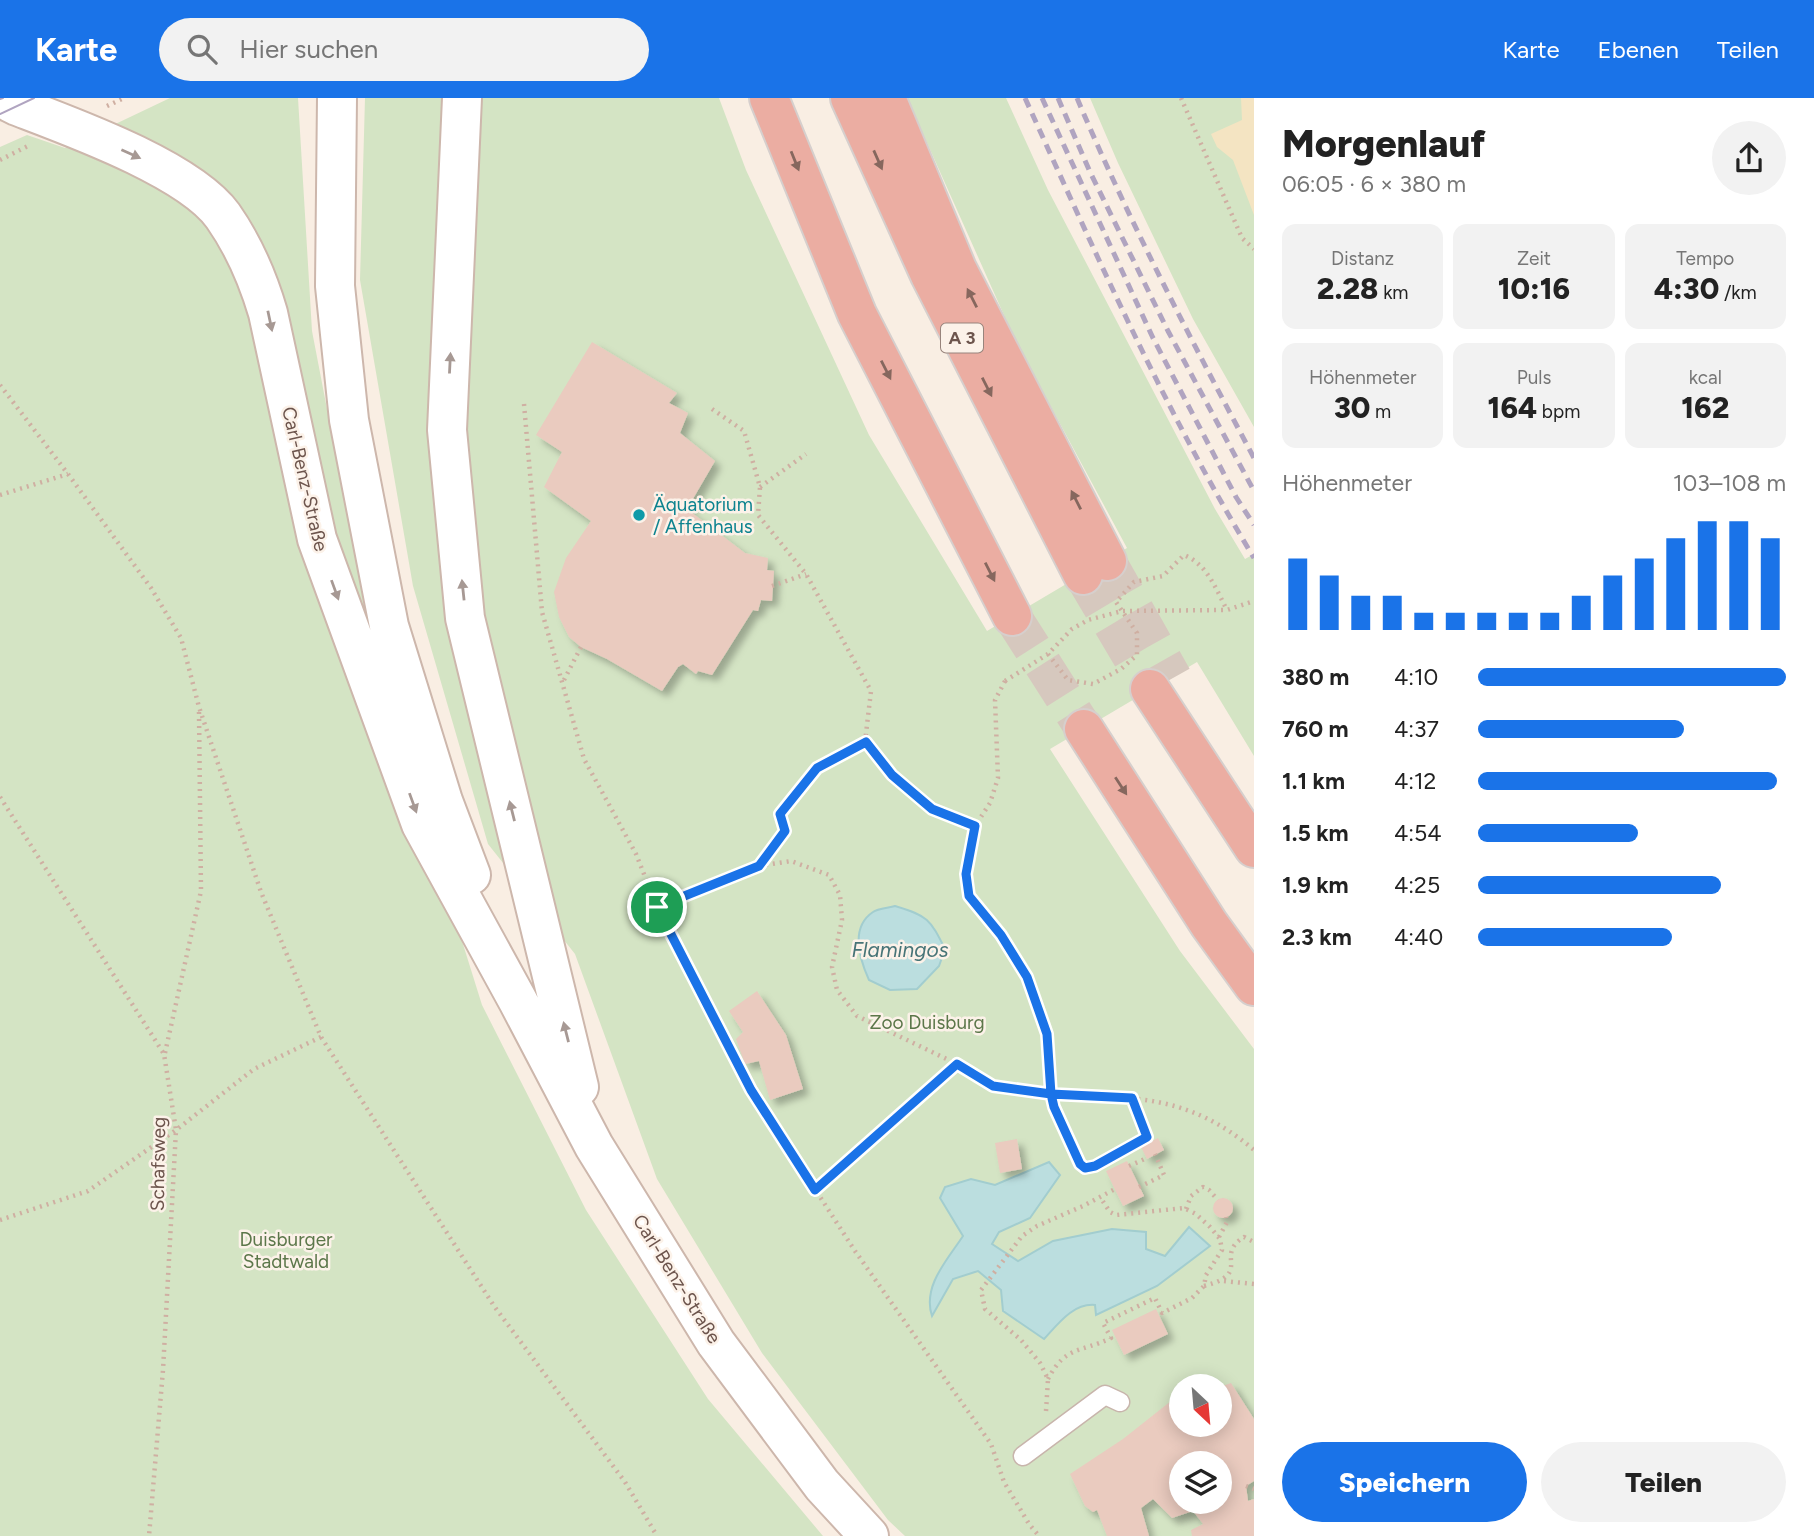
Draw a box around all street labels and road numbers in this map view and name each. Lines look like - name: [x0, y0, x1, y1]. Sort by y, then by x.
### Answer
- road number: A 3: [941, 324, 983, 352]
- street label: Carl-Benz-Straße: [277, 404, 333, 554]
- street label: Schafsweg: [146, 1117, 170, 1211]
- street label: Carl-Benz-Straße: [628, 1210, 726, 1348]

